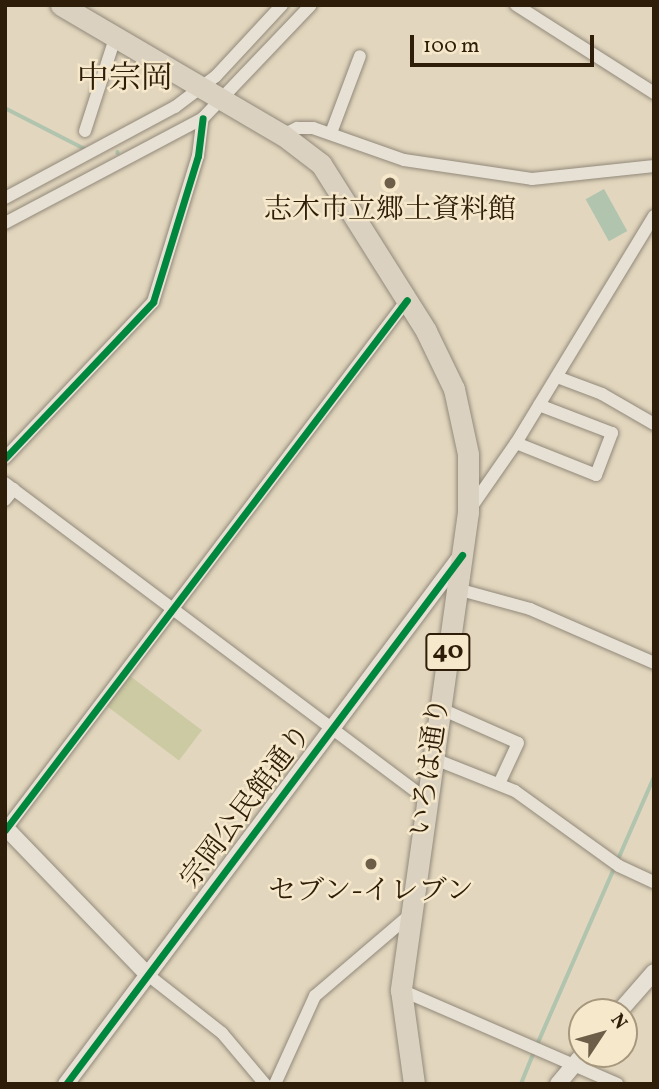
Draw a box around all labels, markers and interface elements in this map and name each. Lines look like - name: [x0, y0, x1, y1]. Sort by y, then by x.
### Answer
- scale bar: [414, 21, 598, 65]
- text: 100 m: [423, 32, 480, 61]
- district label: 中宗岡: [77, 61, 173, 99]
- marker: 志木市立郷土資料館: [382, 175, 398, 191]
- place label: 志木市立郷土資料館: [264, 194, 516, 228]
- road number: 40: [425, 630, 471, 674]
- street label: いろは通り: [405, 695, 457, 839]
- street label: 宗岡公民館通り: [175, 719, 319, 895]
- marker: セブン-イレブン: [363, 856, 379, 872]
- place label: セブン-イレブン: [267, 875, 475, 909]
- north arrow: [568, 998, 638, 1068]
- text: N: [604, 1009, 633, 1035]

